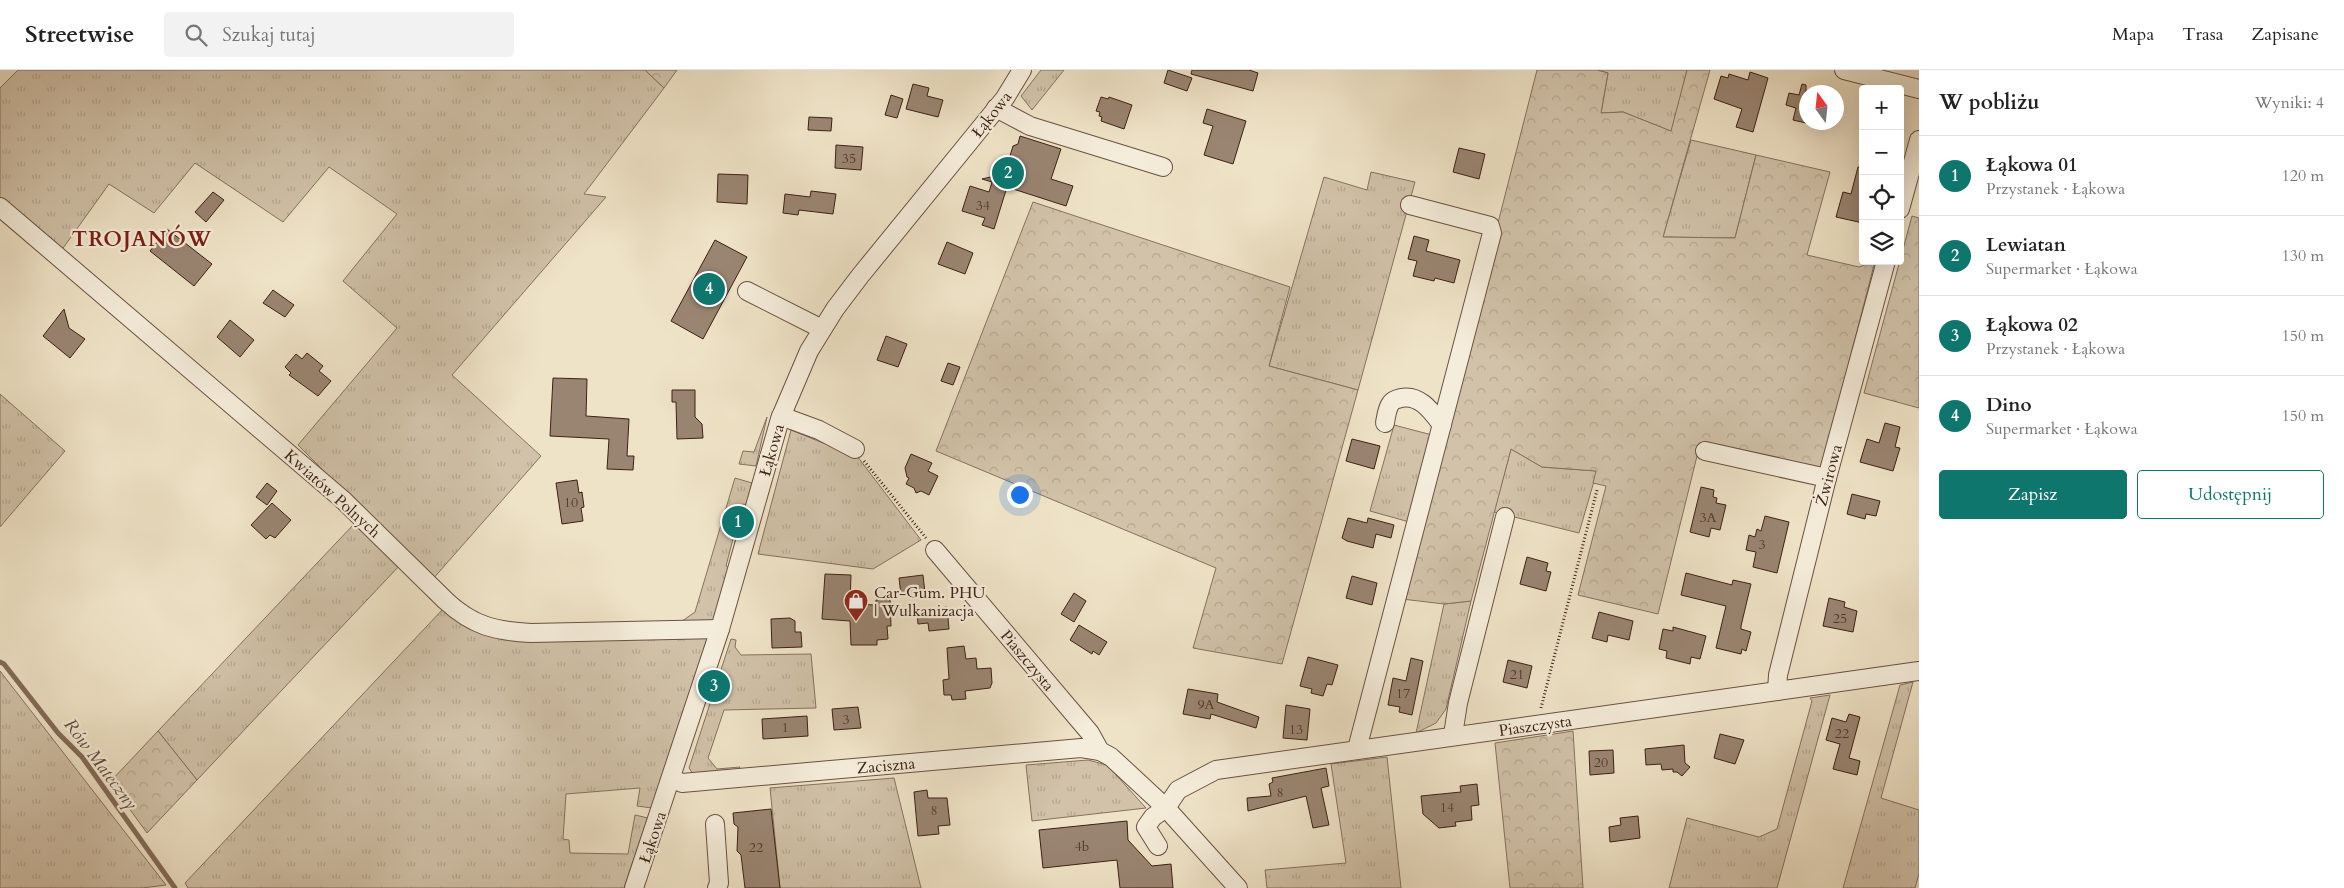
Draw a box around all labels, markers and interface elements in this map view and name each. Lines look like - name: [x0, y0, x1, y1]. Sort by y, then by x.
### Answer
- search box: [164, 12, 514, 57]
- text: Streetwise: [25, 18, 134, 51]
- icon: search: [182, 21, 210, 49]
- text: Szukaj tutaj: [222, 22, 316, 48]
- text: Mapa: [2112, 22, 2154, 47]
- text: Trasa: [2182, 22, 2224, 47]
- text: Zapisane: [2252, 22, 2319, 47]
- north arrow: [1799, 85, 1844, 130]
- map controls: [1859, 85, 1904, 265]
- button: +: [1859, 85, 1904, 130]
- street label: Łąkowa: [967, 87, 1017, 142]
- text: W pobliżu: [1939, 88, 2040, 117]
- text: Wyniki: 4: [2255, 92, 2324, 114]
- button: −: [1859, 130, 1904, 175]
- house number: 35: [842, 149, 856, 168]
- text: Łąkowa 01: [1986, 152, 2078, 178]
- pin: 2: [992, 154, 1024, 192]
- text: 1: [1951, 165, 1959, 187]
- text: 120 m: [2282, 165, 2324, 187]
- button: locate: [1859, 175, 1904, 220]
- text: Przystanek · Łąkowa: [1986, 178, 2125, 200]
- house number: 34: [976, 196, 990, 215]
- button: layers: [1859, 220, 1904, 265]
- district label: TROJANÓW: [72, 224, 212, 254]
- text: Lewiatan: [1986, 232, 2066, 258]
- text: 2: [1951, 245, 1959, 267]
- text: 130 m: [2282, 245, 2324, 267]
- text: Supermarket · Łąkowa: [1986, 258, 2138, 280]
- pin: 4: [693, 270, 725, 308]
- text: Łąkowa 02: [1986, 312, 2078, 338]
- text: 3: [1951, 325, 1959, 347]
- text: 150 m: [2282, 325, 2324, 347]
- text: Przystanek · Łąkowa: [1986, 338, 2125, 360]
- text: Dino: [1986, 392, 2032, 418]
- text: 4: [1951, 405, 1959, 427]
- text: 150 m: [2282, 405, 2324, 427]
- text: Supermarket · Łąkowa: [1986, 418, 2138, 440]
- street label: Łąkowa: [754, 421, 790, 479]
- street label: Żwirowa: [1810, 442, 1848, 509]
- street label: Kwiatów Polnych: [279, 444, 385, 543]
- button: Zapisz: [1939, 470, 2127, 519]
- button: Udostępnij: [2137, 470, 2324, 519]
- your location: [1007, 482, 1033, 508]
- house number: 10: [564, 493, 578, 512]
- pin: 1: [722, 503, 754, 541]
- house number: 3A: [1699, 508, 1717, 527]
- house number: 3: [1758, 535, 1766, 554]
- place label: Car-Gum. PHU | Wulkanizacja: [874, 582, 985, 622]
- shop icon: Car-Gum. PHU | Wulkanizacja: [843, 588, 869, 622]
- house number: 25: [1833, 609, 1847, 628]
- street label: Piaszczysta: [995, 625, 1059, 696]
- house number: 21: [1510, 665, 1524, 684]
- pin: 3: [698, 667, 730, 705]
- house number: 17: [1396, 684, 1410, 703]
- house number: 9A: [1197, 695, 1215, 714]
- house number: 3: [842, 710, 850, 729]
- street label: Piaszczysta: [1497, 710, 1573, 742]
- water label: Rów Mateczny: [58, 714, 143, 815]
- house number: 1: [781, 718, 789, 737]
- house number: 13: [1289, 720, 1303, 739]
- house number: 22: [1835, 724, 1849, 743]
- street label: Zaciszna: [856, 752, 916, 780]
- house number: 20: [1594, 753, 1608, 772]
- house number: 8: [1276, 783, 1284, 802]
- house number: 14: [1440, 798, 1454, 817]
- house number: 8: [930, 801, 938, 820]
- street label: Łąkowa: [634, 808, 672, 866]
- house number: 4b: [1075, 837, 1089, 856]
- house number: 22: [749, 838, 763, 857]

